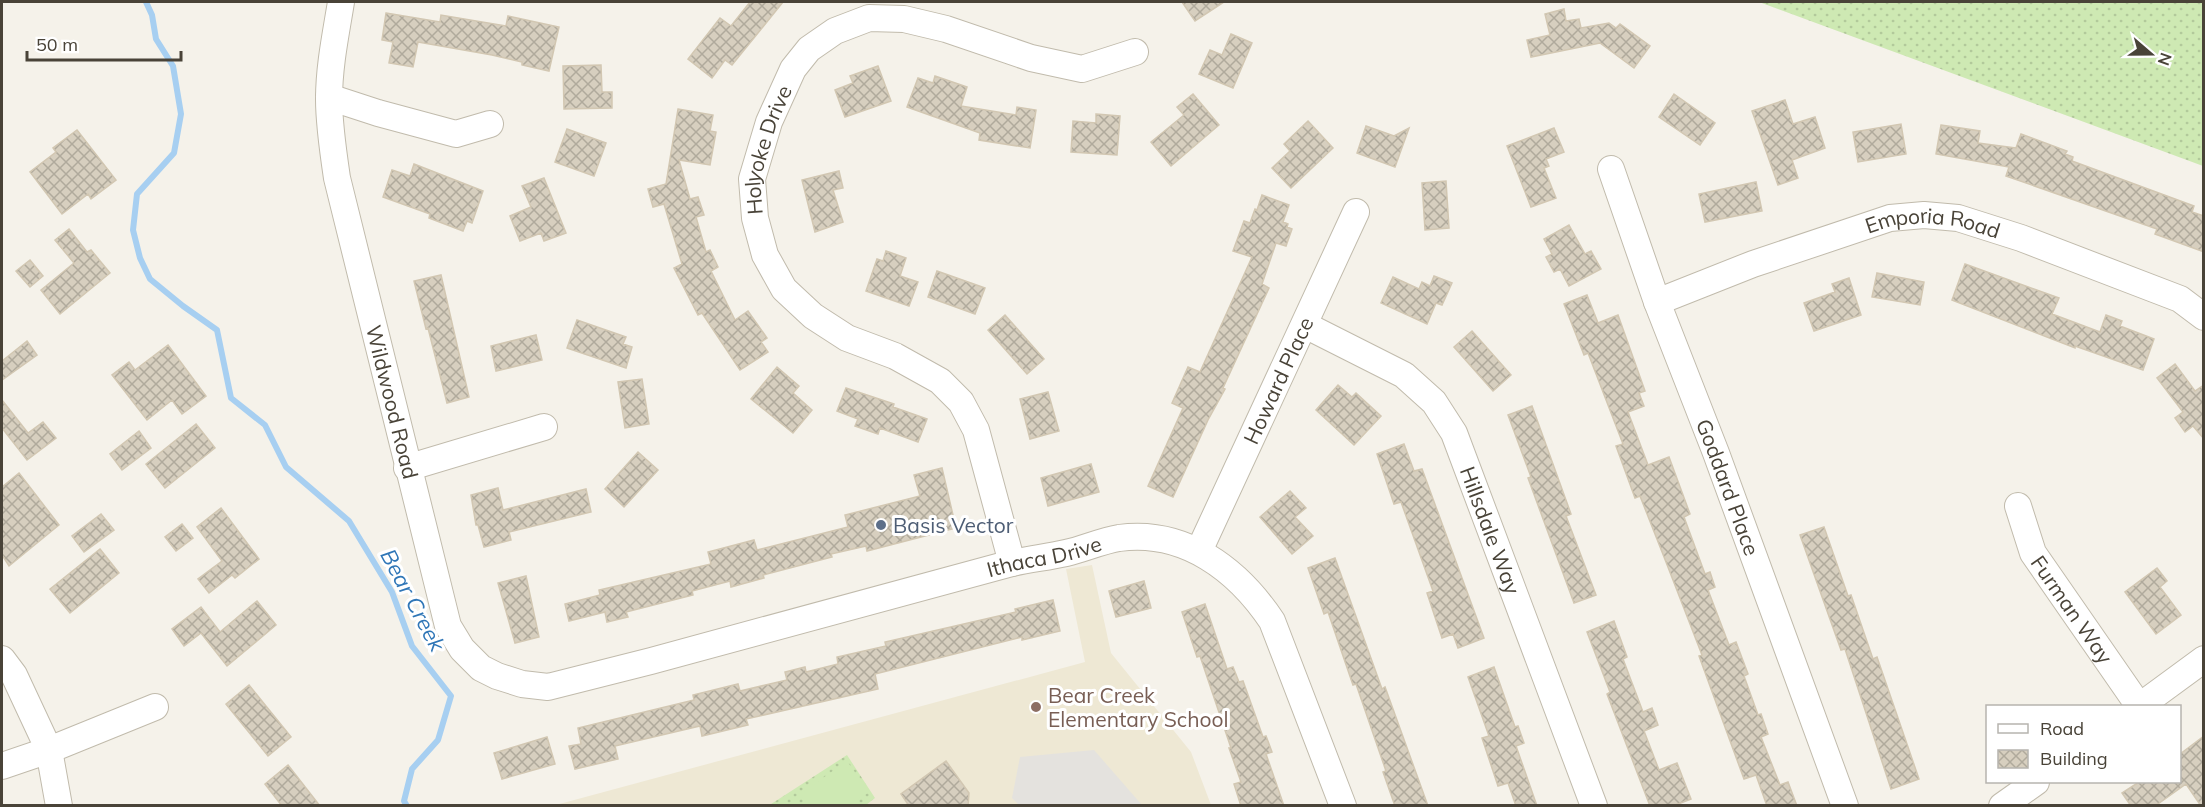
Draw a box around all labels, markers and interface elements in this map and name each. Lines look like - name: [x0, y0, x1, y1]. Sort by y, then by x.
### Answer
- scale bar: [27, 24, 182, 62]
- north arrow: [2121, 24, 2181, 84]
- text: 50 m: [36, 33, 78, 56]
- text: N: [2154, 50, 2177, 68]
- street label: Holyoke Drive: [739, 81, 797, 216]
- street label: Emporia Road: [1862, 202, 2004, 244]
- street label: Howard Place: [1237, 313, 1319, 448]
- street label: Wildwood Road: [361, 322, 424, 482]
- street label: Goddard Place: [1691, 415, 1765, 559]
- street label: Hillsdale Way: [1455, 463, 1526, 598]
- place label: Basis Vector: [893, 512, 1014, 538]
- marker: Basis Vector: [874, 518, 888, 532]
- street label: Ithaca Drive: [984, 530, 1105, 582]
- water label: Bear Creek: [374, 544, 452, 657]
- street label: Furman Way: [2026, 550, 2119, 669]
- place label: Bear Creek Elementary School: [1048, 682, 1229, 732]
- marker: Bear Creek Elementary School: [1029, 700, 1043, 714]
- legend: [1986, 705, 2181, 783]
- text: Road: [2040, 717, 2084, 740]
- text: Building: [2040, 747, 2108, 770]

